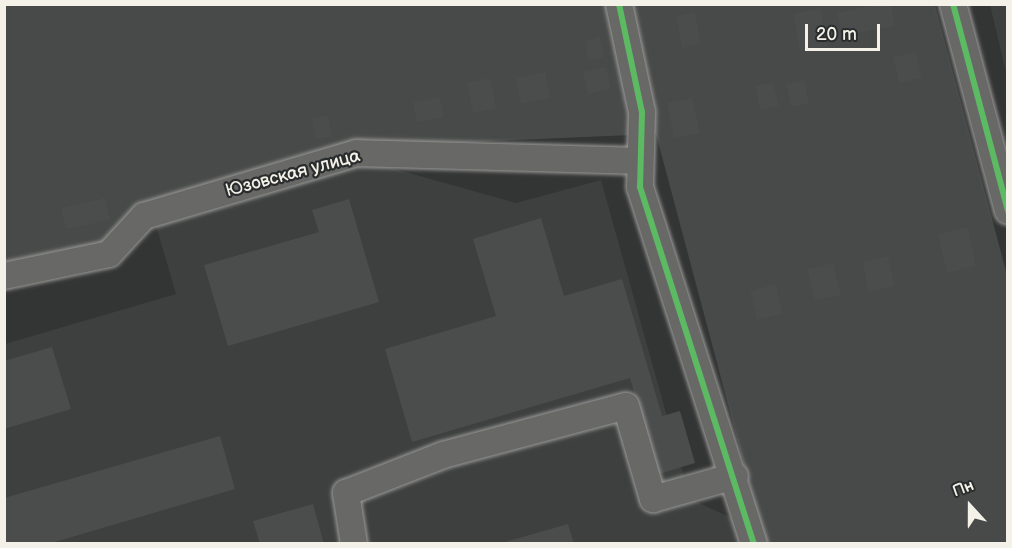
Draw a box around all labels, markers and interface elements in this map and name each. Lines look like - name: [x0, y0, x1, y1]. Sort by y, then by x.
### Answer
- scale bar: [808, 12, 883, 50]
- text: 20 m: [816, 24, 857, 45]
- street label: Юзовская улица: [223, 146, 363, 202]
- north arrow: [940, 476, 1000, 536]
- text: Пн: [950, 476, 977, 501]

